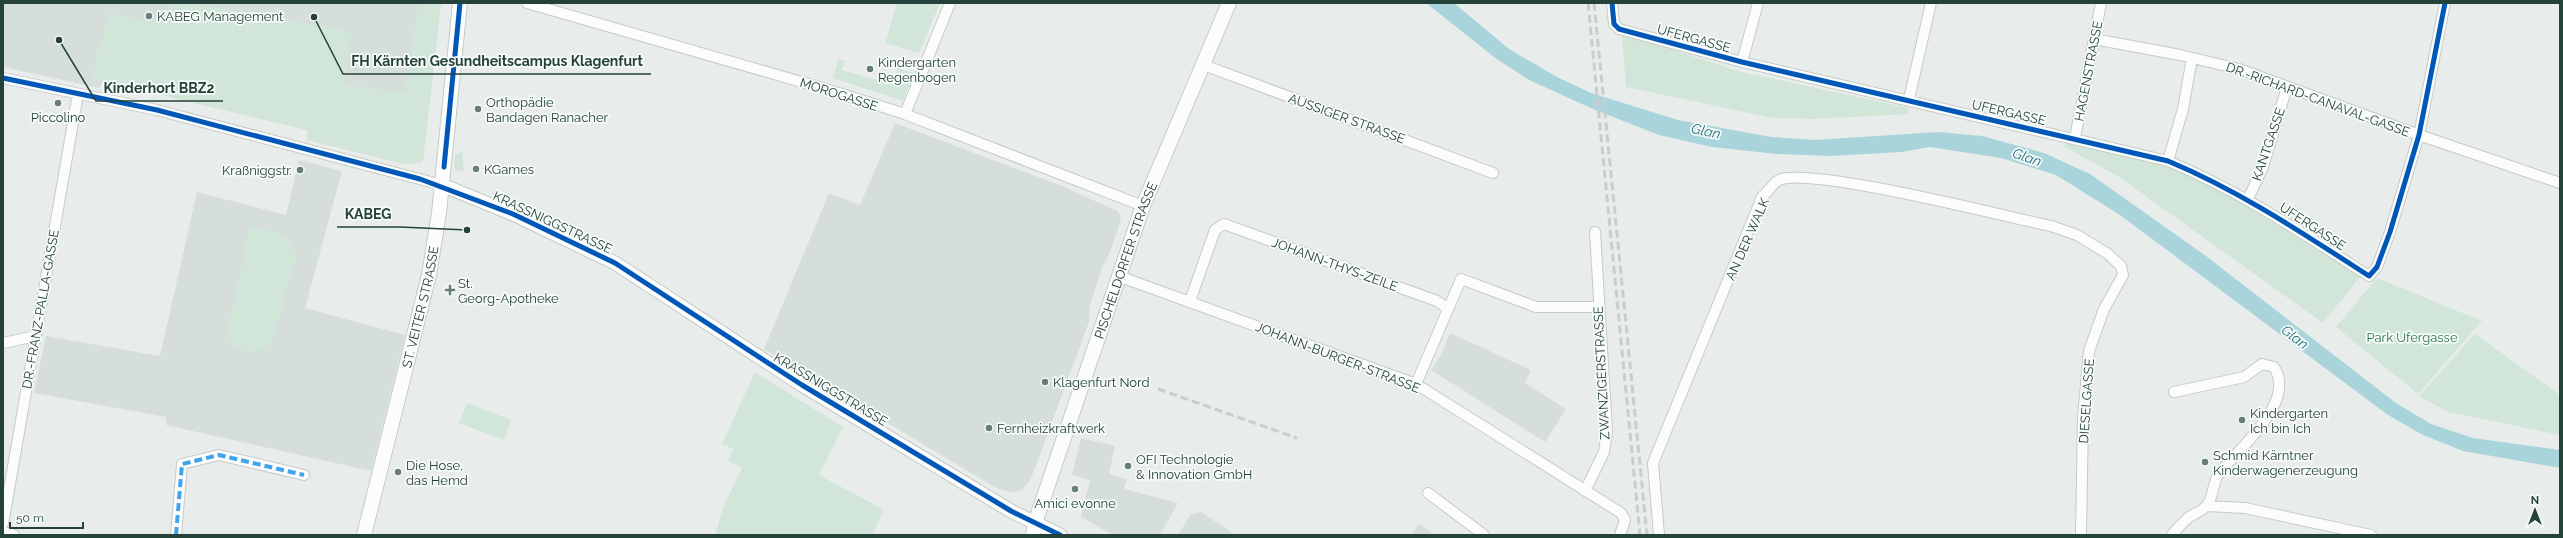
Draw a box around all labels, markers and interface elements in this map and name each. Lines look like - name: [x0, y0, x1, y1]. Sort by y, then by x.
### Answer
- place label: KABEG Management: [157, 9, 284, 24]
- marker: KABEG Management: [144, 11, 154, 21]
- street label: HAGENSTRASSE: [2071, 20, 2106, 123]
- street label: UFERGASSE: [1655, 21, 1732, 56]
- callout: FH Kärnten Gesundheitscampus Klagenfurt: [343, 48, 651, 74]
- text: FH Kärnten Gesundheitscampus Klagenfurt: [351, 53, 643, 69]
- place label: Kindergarten Regenbogen: [878, 55, 956, 85]
- street label: DR.-RICHARD-CANAVAL-GASSE: [2224, 59, 2412, 140]
- marker: Kindergarten Regenbogen: [865, 64, 875, 74]
- callout: Kinderhort BBZ2: [96, 75, 223, 101]
- street label: MOROGASSE: [798, 75, 880, 114]
- text: Kinderhort BBZ2: [103, 80, 215, 96]
- street label: AUSSIGER STRASSE: [1287, 90, 1407, 147]
- place label: Orthopädie Bandagen Ranacher: [486, 95, 609, 125]
- street label: UFERGASSE: [1970, 97, 2047, 128]
- marker: Piccolino: [53, 98, 63, 108]
- marker: Orthopädie Bandagen Ranacher: [473, 104, 483, 114]
- street label: KANTGASSE: [2249, 106, 2288, 183]
- place label: Piccolino: [31, 110, 86, 125]
- water label: Glan: [1690, 120, 1722, 142]
- water label: Glan: [2010, 145, 2044, 169]
- place label: KGames: [484, 162, 534, 177]
- place label: Kraßniggstr.: [222, 163, 292, 178]
- marker: KGames: [471, 164, 481, 174]
- marker: Kraßniggstr.: [295, 165, 305, 175]
- street label: PISCHELDORFER STRASSE: [1091, 180, 1160, 341]
- street label: KRASSNIGGSTRASSE: [491, 188, 615, 257]
- street label: AN DER WALK: [1723, 195, 1773, 283]
- street label: UFERGASSE: [2277, 200, 2349, 253]
- callout: KABEG: [337, 201, 400, 227]
- text: KABEG: [345, 206, 391, 222]
- street label: DR.-FRANZ-PALLA-GASSE: [19, 228, 62, 390]
- street label: JOHANN-THYS-ZEILE: [1270, 235, 1400, 294]
- street label: ST. VEITER STRASSE: [399, 245, 442, 369]
- place label: St. Georg-Apotheke: [458, 276, 559, 306]
- marker: St. Georg-Apotheke: [445, 285, 455, 295]
- street label: ZWANZIGERSTRASSE: [1591, 306, 1612, 440]
- street label: JOHANN-BURGER-STRASSE: [1254, 319, 1422, 396]
- water label: Glan: [2278, 322, 2312, 352]
- park label: Park Ufergasse: [2366, 330, 2458, 345]
- street label: KRASSNIGGSTRASSE: [771, 350, 890, 429]
- street label: DIESELGASSE: [2076, 358, 2097, 444]
- place label: Klagenfurt Nord: [1053, 375, 1150, 390]
- marker: Klagenfurt Nord: [1040, 377, 1050, 387]
- place label: Kindergarten Ich bin Ich: [2250, 406, 2328, 436]
- marker: Kindergarten Ich bin Ich: [2237, 415, 2247, 425]
- place label: Fernheizkraftwerk: [997, 421, 1105, 436]
- marker: Fernheizkraftwerk: [984, 423, 994, 433]
- place label: Schmid Kärntner Kinderwagenerzeugung: [2213, 448, 2358, 478]
- place label: OFI Technologie & Innovation GmbH: [1136, 452, 1252, 482]
- marker: Schmid Kärntner Kinderwagenerzeugung: [2200, 457, 2210, 467]
- place label: Die Hose, das Hemd: [406, 458, 468, 488]
- marker: OFI Technologie & Innovation GmbH: [1123, 461, 1133, 471]
- marker: Die Hose, das Hemd: [393, 467, 403, 477]
- marker: Amici evonne: [1070, 484, 1080, 494]
- north arrow: [2515, 490, 2555, 530]
- text: N: [2531, 494, 2539, 507]
- place label: Amici evonne: [1034, 496, 1116, 511]
- scale bar: [10, 504, 83, 530]
- text: 50 m: [16, 511, 44, 525]

